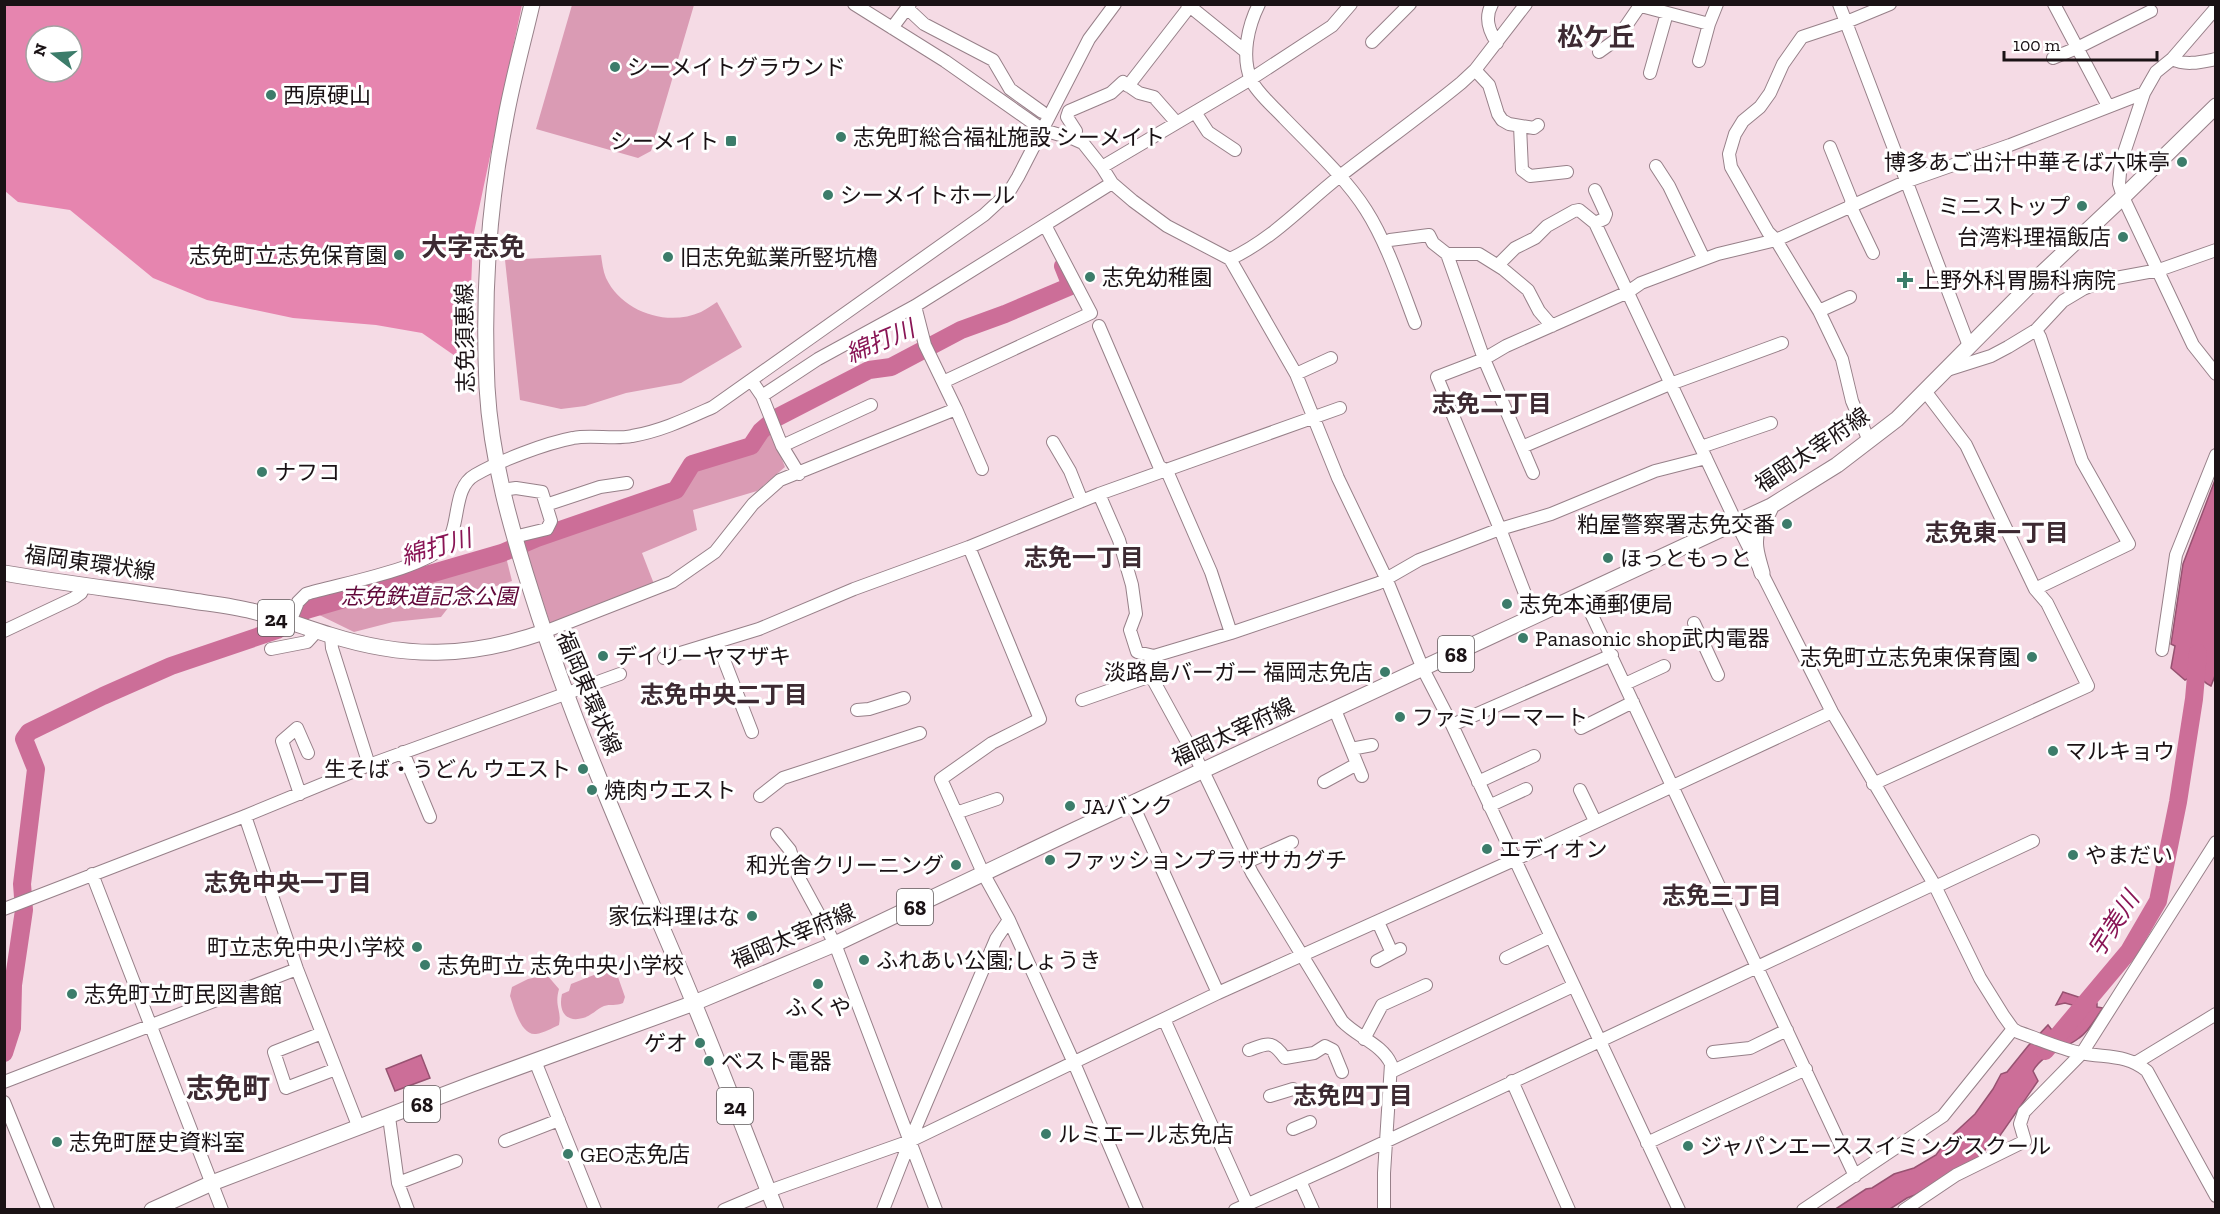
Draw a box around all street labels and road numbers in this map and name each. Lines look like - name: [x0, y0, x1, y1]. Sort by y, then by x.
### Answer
- street label: 志免須恵線: [451, 283, 479, 393]
- street label: 福岡太宰府線: [1750, 402, 1874, 498]
- street label: 福岡東環状線: [23, 540, 157, 586]
- road number: 24: [258, 600, 294, 636]
- street label: 福岡東環状線: [551, 627, 627, 759]
- road number: 68: [1438, 636, 1474, 672]
- street label: 福岡太宰府線: [1167, 692, 1299, 772]
- road number: 68: [897, 889, 933, 925]
- street label: 福岡太宰府線: [727, 898, 859, 974]
- road number: 68: [404, 1086, 440, 1122]
- road number: 24: [717, 1088, 753, 1124]

